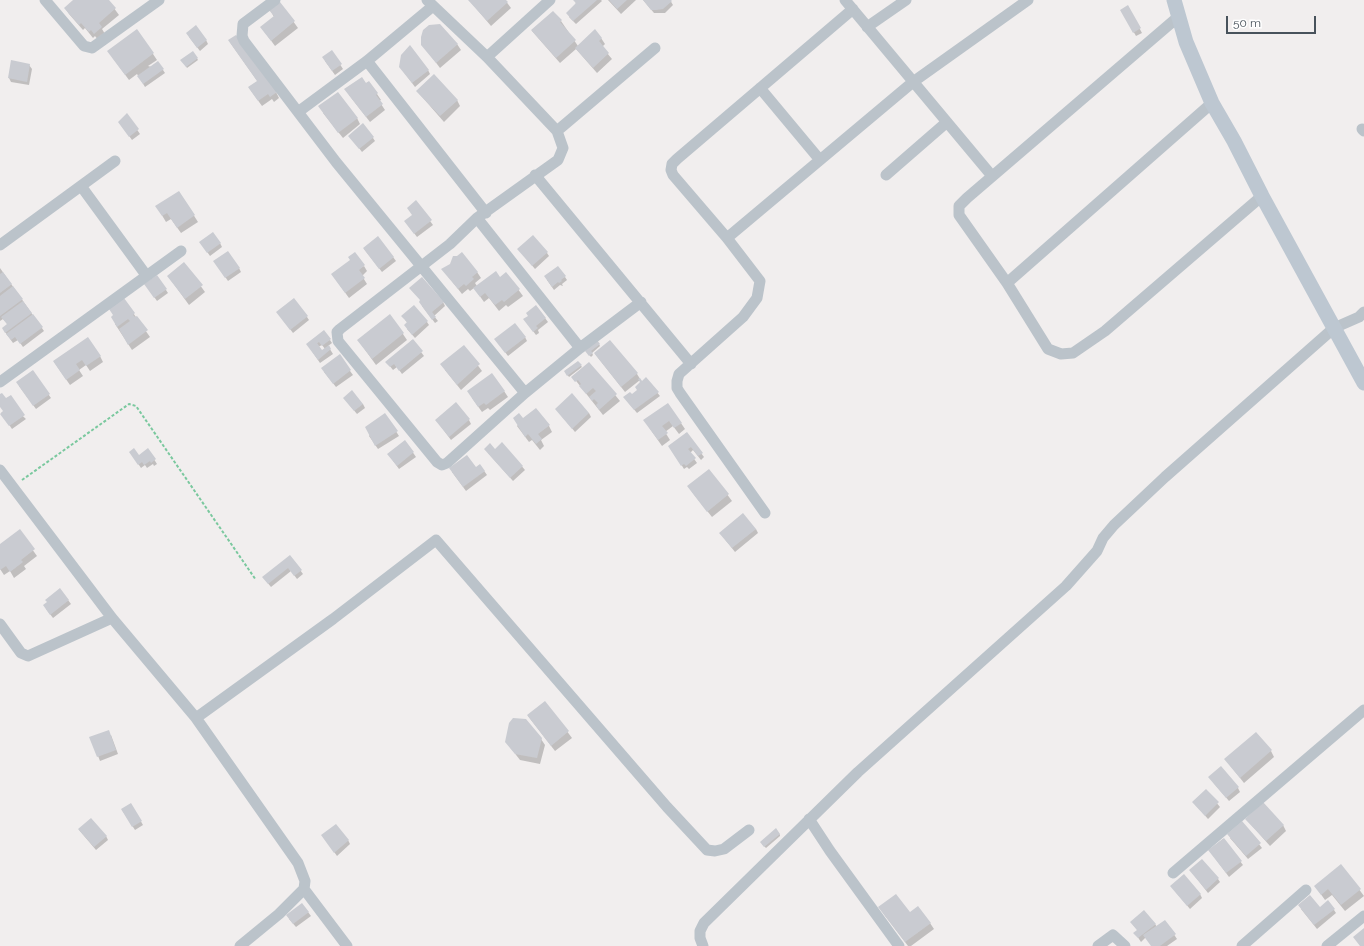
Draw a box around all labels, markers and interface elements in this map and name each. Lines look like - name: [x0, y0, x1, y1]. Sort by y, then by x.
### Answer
- scale bar: [1228, 8, 1318, 34]
- text: 50 m: [1233, 16, 1261, 30]

